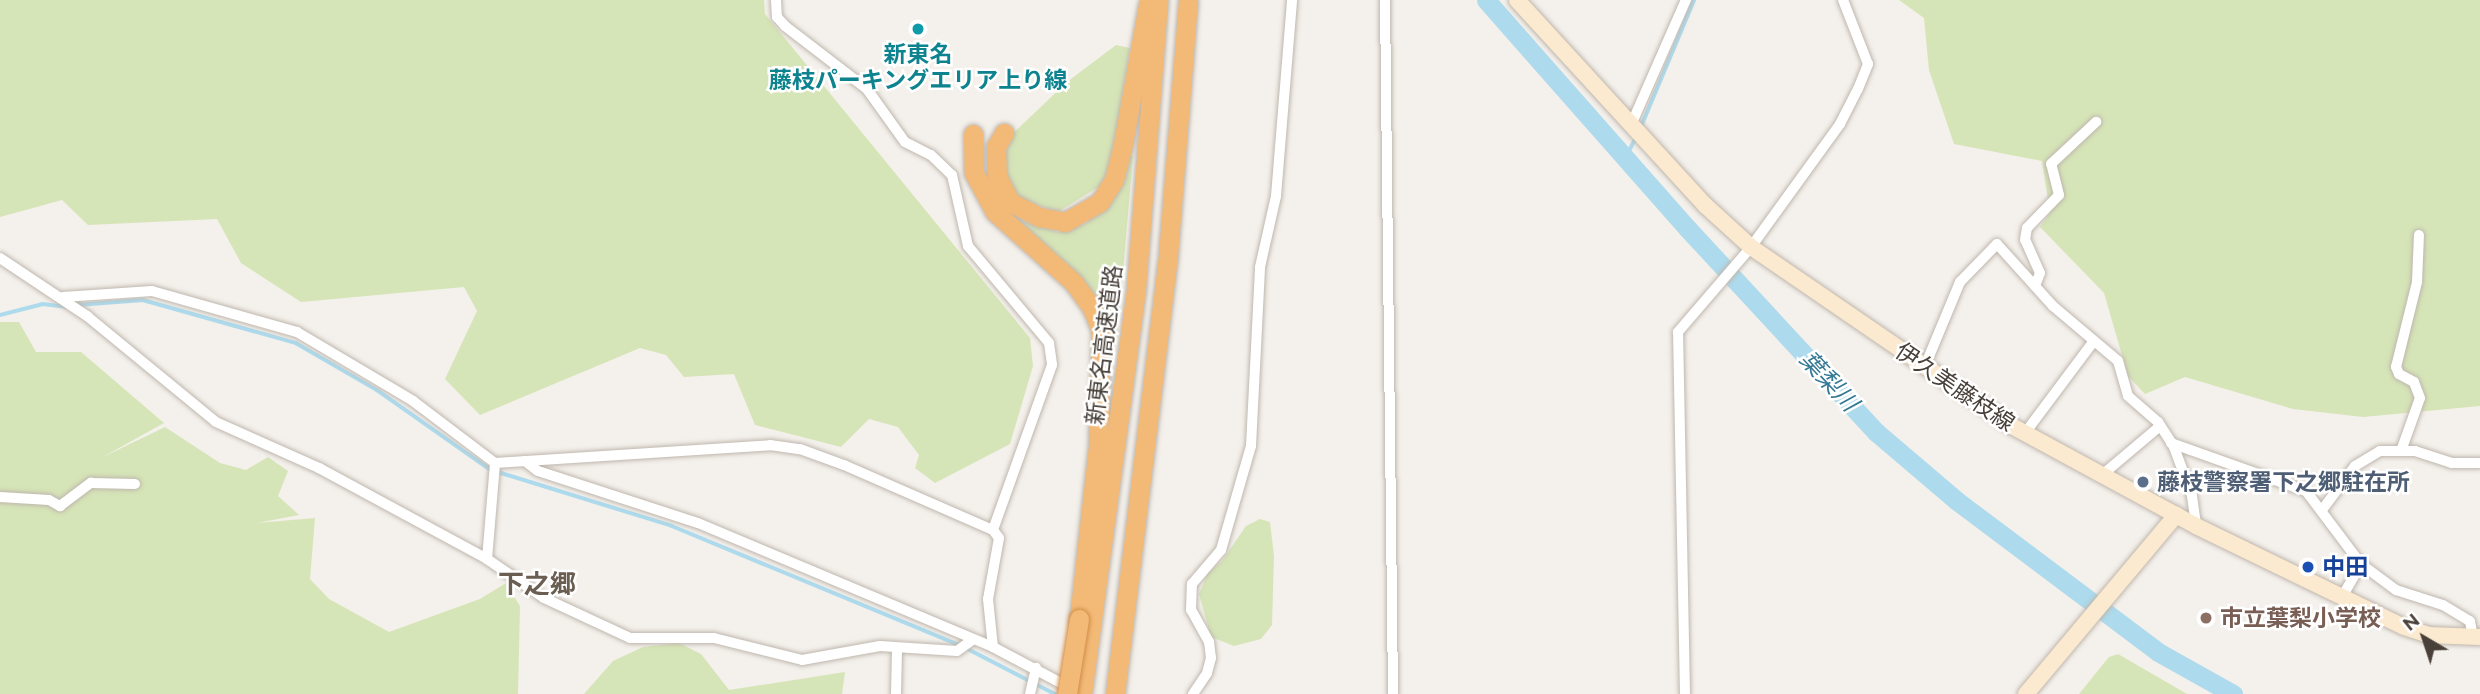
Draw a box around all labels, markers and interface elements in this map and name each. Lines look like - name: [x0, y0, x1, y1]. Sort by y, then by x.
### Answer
- marker: 新東名 藤枝パーキングエリア上り線: [910, 21, 926, 37]
- place label: 新東名 藤枝パーキングエリア上り線: [769, 40, 1067, 94]
- street label: 新東名高速道路: [1080, 263, 1128, 427]
- street label: 伊久美藤枝線: [1890, 337, 2020, 437]
- water label: 葉梨川: [1794, 345, 1864, 417]
- place label: 藤枝警察署下之郷駐在所: [2157, 468, 2410, 496]
- marker: 藤枝警察署下之郷駐在所: [2135, 474, 2151, 490]
- place label: 中田: [2322, 553, 2368, 581]
- marker: 中田: [2300, 559, 2316, 575]
- district label: 下之郷: [498, 569, 576, 601]
- north arrow: [2389, 603, 2459, 673]
- place label: 市立葉梨小学校: [2220, 604, 2381, 632]
- text: N: [2398, 609, 2423, 635]
- marker: 市立葉梨小学校: [2198, 610, 2214, 626]

